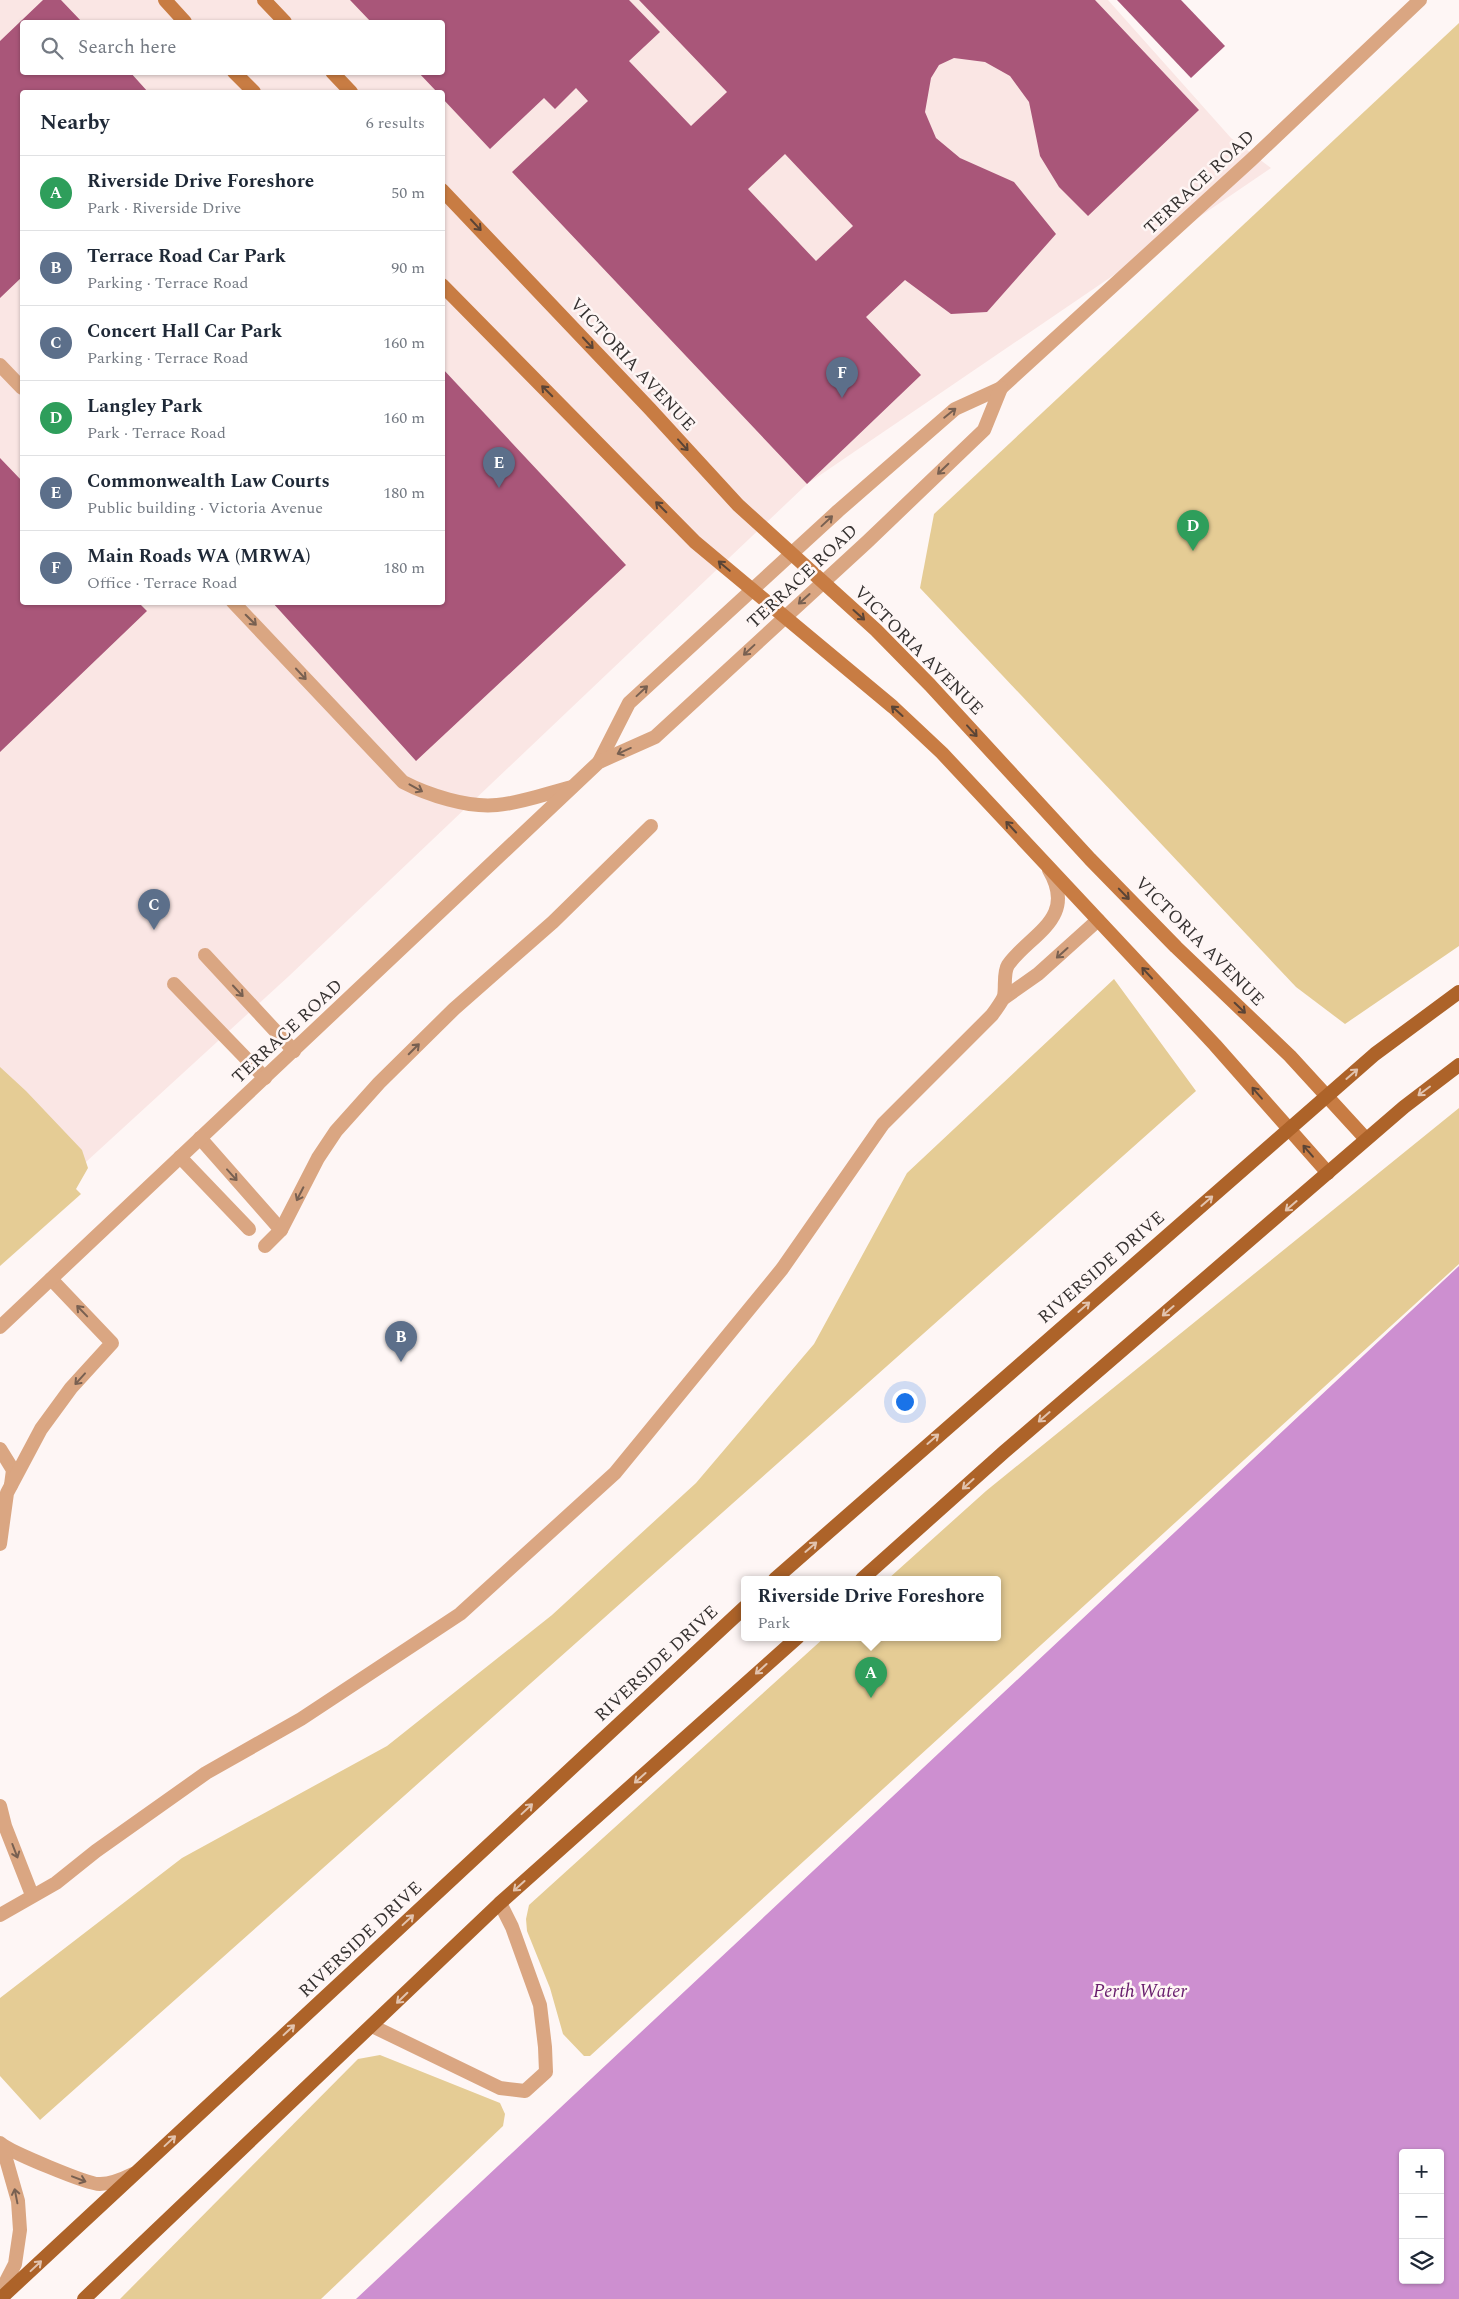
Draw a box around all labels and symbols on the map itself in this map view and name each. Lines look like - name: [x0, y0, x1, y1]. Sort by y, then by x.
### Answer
- street label: TERRACE ROAD: [1138, 124, 1261, 241]
- one-way arrow: [470, 219, 482, 231]
- street label: VICTORIA AVENUE: [563, 291, 702, 437]
- one-way arrow: [582, 337, 594, 349]
- pin: F: [826, 357, 858, 398]
- one-way arrow: [541, 385, 553, 397]
- one-way arrow: [943, 408, 956, 419]
- one-way arrow: [677, 438, 689, 451]
- pin: E: [483, 447, 515, 488]
- one-way arrow: [937, 463, 950, 475]
- one-way arrow: [655, 501, 667, 513]
- pin: D: [1177, 510, 1209, 551]
- one-way arrow: [821, 515, 834, 526]
- street label: TERRACE ROAD: [741, 518, 864, 635]
- one-way arrow: [718, 560, 731, 571]
- street label: VICTORIA AVENUE: [848, 579, 990, 721]
- one-way arrow: [798, 593, 811, 605]
- one-way arrow: [853, 609, 866, 620]
- one-way arrow: [244, 614, 256, 626]
- one-way arrow: [743, 644, 756, 656]
- one-way arrow: [295, 667, 307, 680]
- one-way arrow: [636, 685, 649, 697]
- one-way arrow: [890, 705, 903, 717]
- one-way arrow: [967, 725, 978, 738]
- one-way arrow: [617, 746, 632, 756]
- one-way arrow: [408, 784, 422, 794]
- one-way arrow: [1005, 820, 1017, 833]
- street label: VICTORIA AVENUE: [1129, 870, 1271, 1012]
- one-way arrow: [1118, 888, 1130, 900]
- pin: C: [138, 889, 170, 930]
- one-way arrow: [1055, 947, 1068, 959]
- one-way arrow: [1141, 966, 1153, 979]
- street label: TERRACE ROAD: [226, 973, 349, 1090]
- one-way arrow: [232, 984, 244, 997]
- one-way arrow: [1234, 1002, 1246, 1014]
- one-way arrow: [407, 1043, 420, 1055]
- one-way arrow: [1345, 1069, 1358, 1080]
- one-way arrow: [1251, 1086, 1263, 1099]
- one-way arrow: [1418, 1086, 1431, 1097]
- one-way arrow: [1303, 1145, 1314, 1158]
- one-way arrow: [227, 1168, 238, 1181]
- one-way arrow: [295, 1186, 305, 1201]
- one-way arrow: [1200, 1196, 1213, 1207]
- one-way arrow: [1285, 1200, 1298, 1211]
- street label: RIVERSIDE DRIVE: [1032, 1205, 1171, 1330]
- one-way arrow: [1077, 1302, 1090, 1313]
- one-way arrow: [76, 1305, 88, 1317]
- one-way arrow: [1162, 1306, 1175, 1317]
- pin: B: [385, 1321, 417, 1362]
- one-way arrow: [74, 1372, 85, 1385]
- your location: [892, 1389, 918, 1415]
- one-way arrow: [1038, 1411, 1051, 1423]
- one-way arrow: [927, 1434, 940, 1445]
- one-way arrow: [961, 1478, 974, 1490]
- one-way arrow: [805, 1541, 818, 1553]
- street label: RIVERSIDE DRIVE: [588, 1599, 724, 1728]
- pin: A: [855, 1657, 887, 1698]
- one-way arrow: [755, 1663, 768, 1675]
- one-way arrow: [634, 1772, 647, 1784]
- one-way arrow: [521, 1803, 533, 1815]
- one-way arrow: [11, 1843, 20, 1858]
- street label: RIVERSIDE DRIVE: [292, 1875, 428, 2004]
- one-way arrow: [513, 1880, 526, 1892]
- one-way arrow: [401, 1914, 414, 1926]
- water label: Perth Water: [1093, 1977, 1187, 2006]
- one-way arrow: [395, 1992, 408, 2004]
- one-way arrow: [283, 2024, 295, 2036]
- one-way arrow: [164, 2135, 176, 2147]
- one-way arrow: [71, 2175, 86, 2184]
- one-way arrow: [11, 2189, 21, 2205]
- one-way arrow: [29, 2260, 42, 2272]

